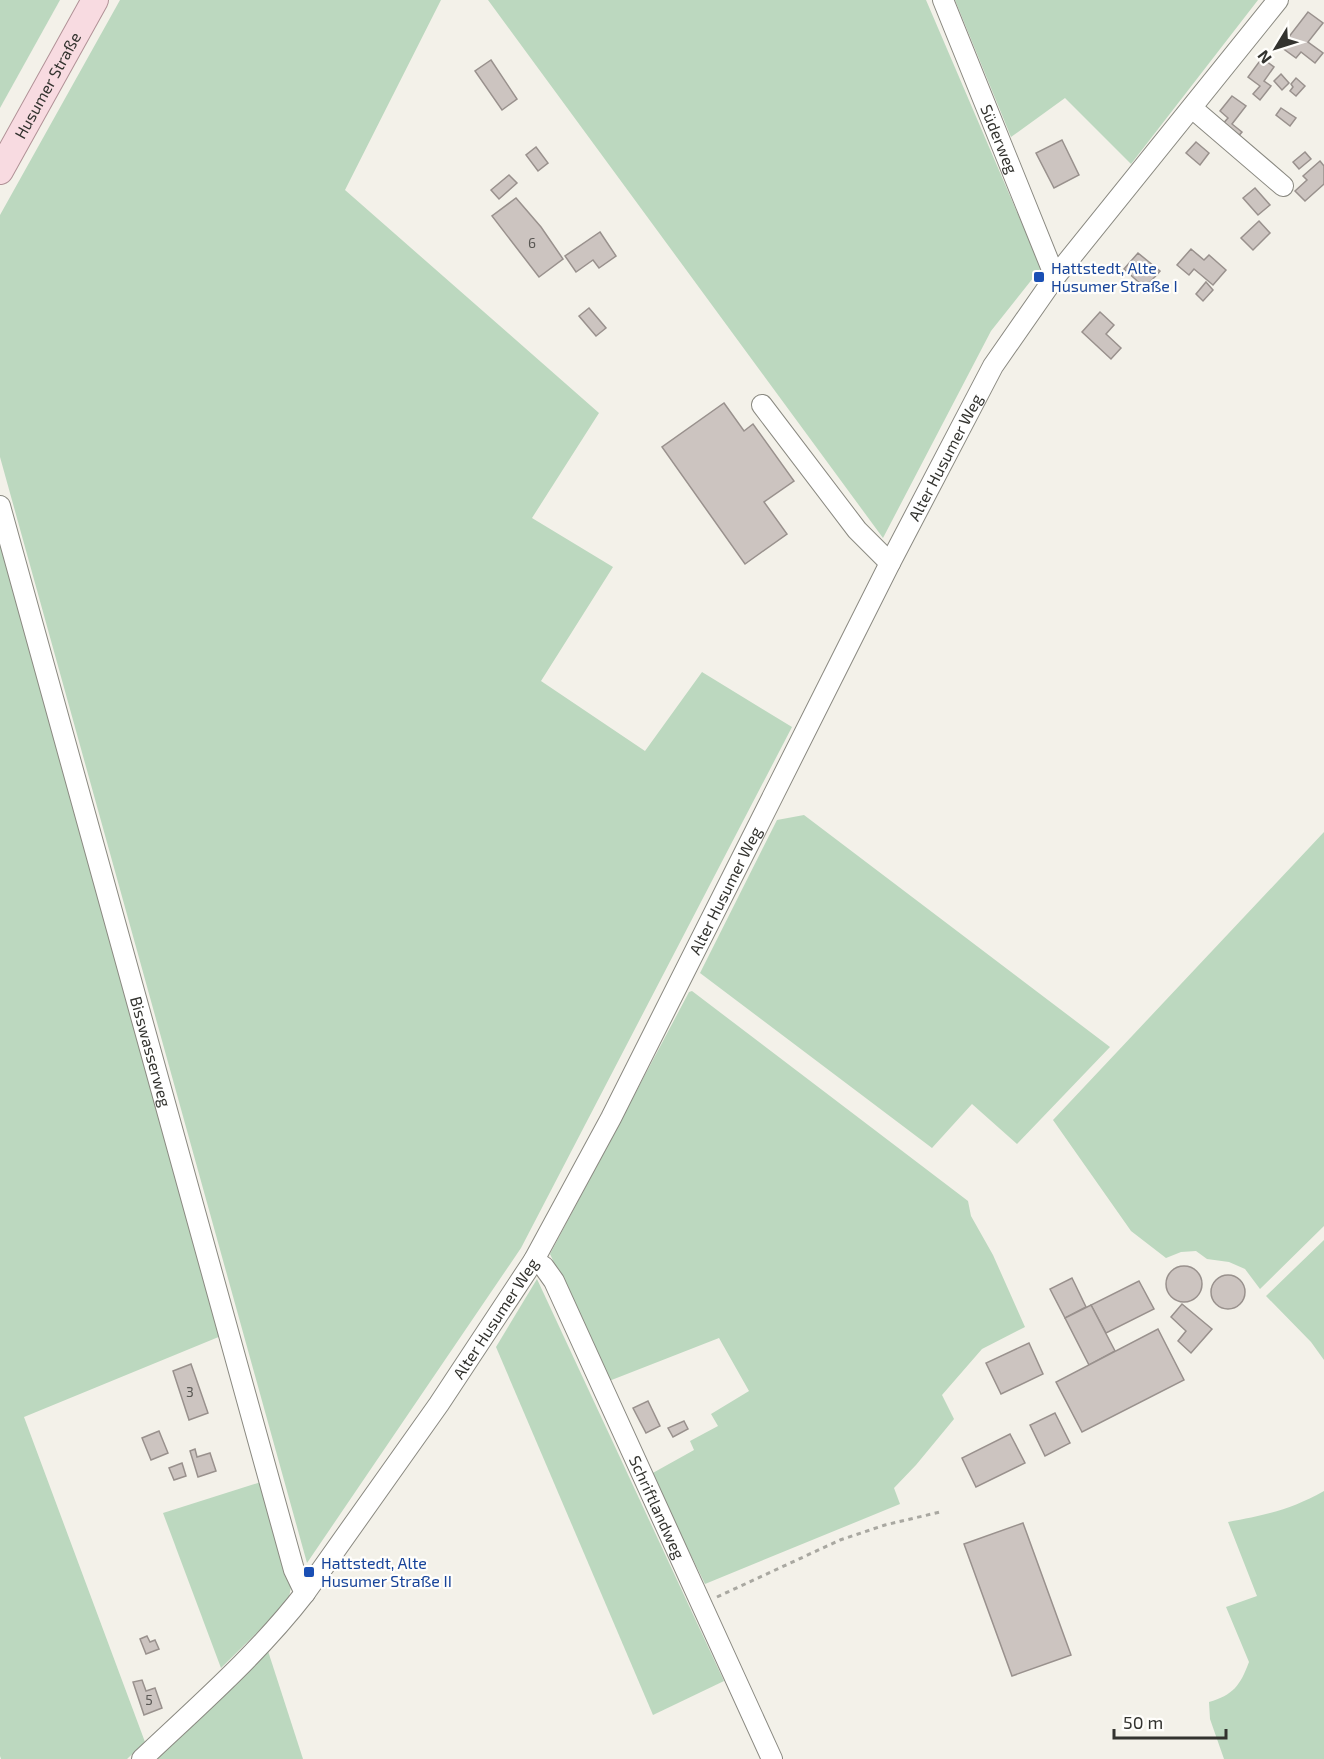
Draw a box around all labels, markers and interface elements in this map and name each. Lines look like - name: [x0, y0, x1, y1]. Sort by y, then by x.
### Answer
- north arrow: [1246, 18, 1306, 78]
- street label: Husumer Straße: [10, 28, 84, 142]
- text: N: [1253, 47, 1275, 68]
- street label: Süderweg: [977, 101, 1022, 176]
- house number: 6: [528, 234, 536, 251]
- place label: Hattstedt, Alte Husumer Straße I: [1051, 258, 1178, 295]
- marker: Hattstedt, Alte Husumer Straße I: [1032, 270, 1046, 284]
- street label: Alter Husumer Weg: [904, 390, 986, 524]
- street label: Alter Husumer Weg: [685, 823, 765, 958]
- street label: Bisswasserweg: [127, 994, 176, 1109]
- street label: Alter Husumer Weg: [448, 1254, 542, 1382]
- house number: 3: [186, 1383, 194, 1400]
- street label: Schriftlandweg: [626, 1452, 689, 1562]
- place label: Hattstedt, Alte Husumer Straße II: [321, 1553, 452, 1590]
- marker: Hattstedt, Alte Husumer Straße II: [302, 1565, 316, 1579]
- house number: 5: [145, 1691, 153, 1708]
- scale bar: [1114, 1702, 1226, 1740]
- text: 50 m: [1123, 1711, 1163, 1733]

